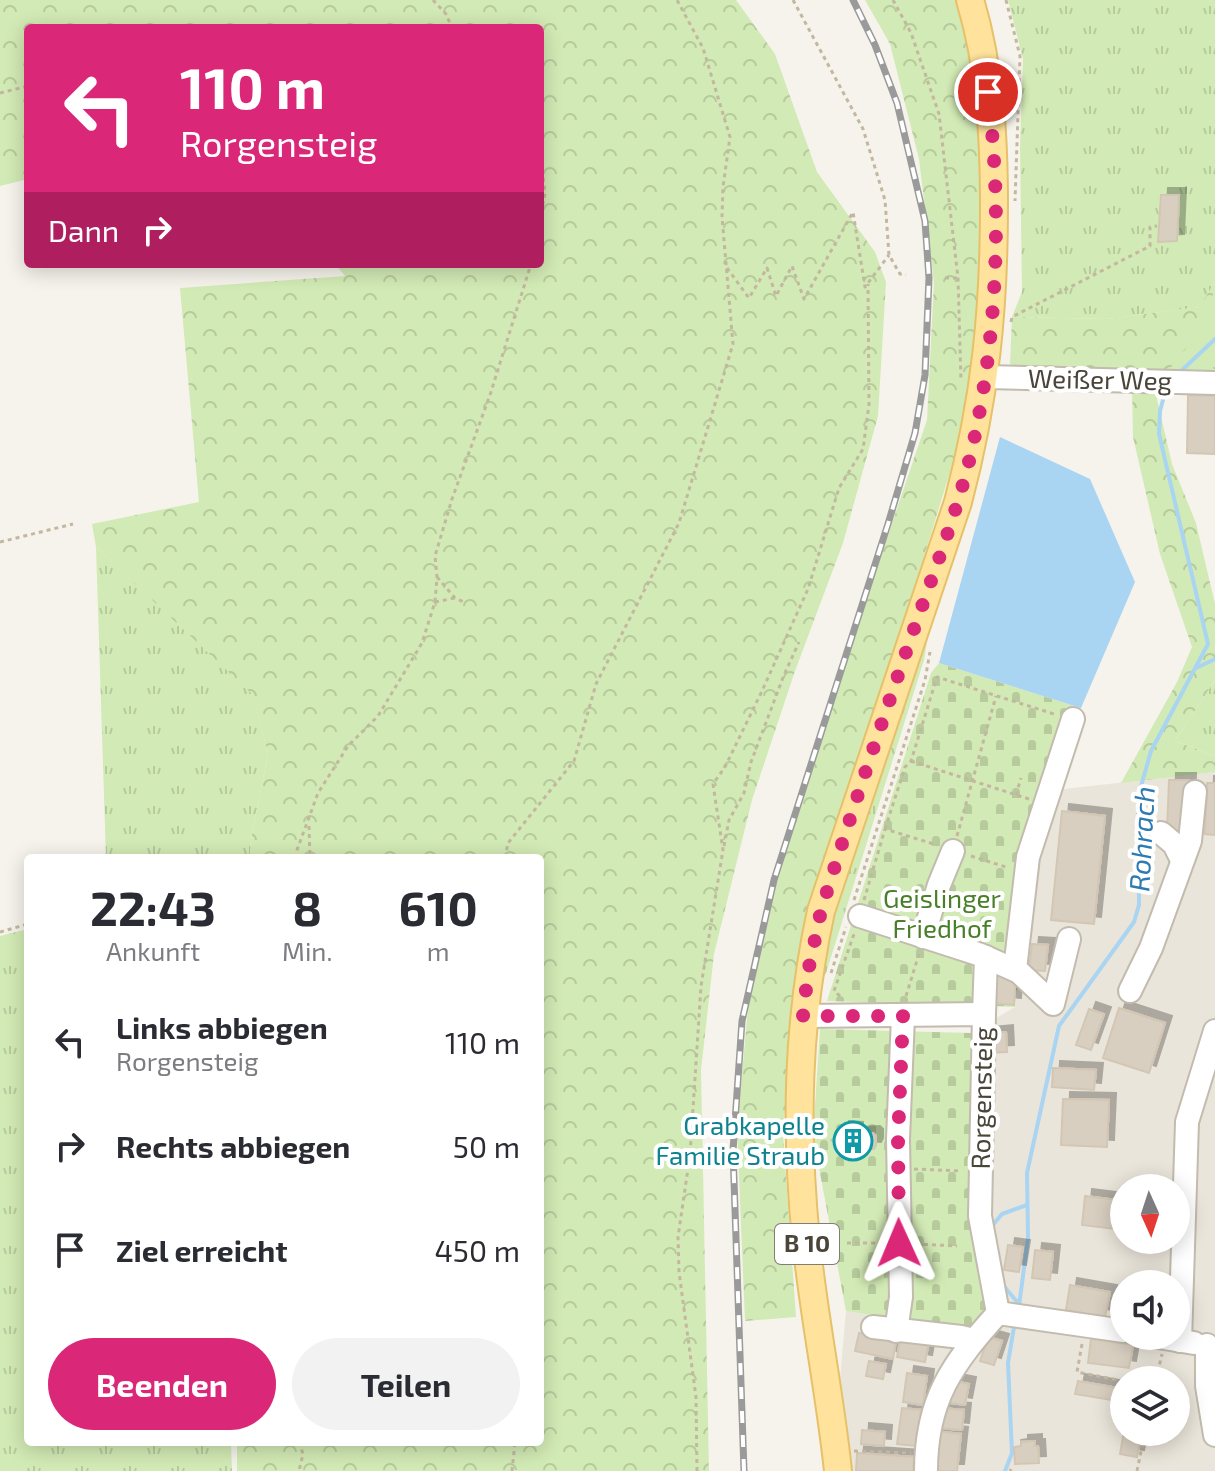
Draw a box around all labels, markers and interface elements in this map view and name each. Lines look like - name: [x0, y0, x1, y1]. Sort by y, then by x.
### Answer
- text: 110 m: [180, 53, 325, 120]
- icon: left: [48, 56, 152, 160]
- pin: [954, 58, 1022, 126]
- icon: arrive: [966, 70, 1010, 114]
- text: Rorgensteig: [180, 121, 377, 164]
- icon: right: [135, 208, 179, 252]
- text: Dann: [48, 212, 119, 248]
- street label: Weißer Weg: [1028, 362, 1172, 395]
- water label: Rohrach: [1121, 785, 1161, 893]
- text: 22:43: [90, 878, 216, 936]
- text: 8: [292, 878, 322, 936]
- text: 610: [399, 878, 478, 936]
- park label: Geislinger Friedhof: [883, 882, 1001, 943]
- text: Ankunft: [106, 935, 200, 966]
- text: Min.: [282, 935, 332, 966]
- text: m: [427, 935, 450, 966]
- text: Links abbiegen: [116, 1009, 328, 1045]
- icon: left: [48, 1020, 92, 1064]
- text: 110 m: [445, 1024, 520, 1060]
- street label: Rorgensteig: [964, 1026, 997, 1170]
- text: Rorgensteig: [116, 1045, 259, 1076]
- place label: Grabkapelle Familie Straub: [655, 1109, 825, 1170]
- building icon: Grabkapelle Familie Straub: [832, 1120, 874, 1162]
- icon: right: [48, 1124, 92, 1168]
- text: Rechts abbiegen: [116, 1128, 350, 1164]
- text: 50 m: [453, 1128, 520, 1164]
- north arrow: [1110, 1174, 1190, 1254]
- map controls: [1110, 1174, 1190, 1446]
- position arrow: [857, 1201, 941, 1285]
- road number: B 10: [775, 1224, 839, 1264]
- icon: arrive: [48, 1228, 92, 1272]
- text: Ziel erreicht: [116, 1232, 288, 1268]
- text: 450 m: [434, 1232, 520, 1268]
- button: sound: [1110, 1270, 1190, 1350]
- button: Beenden: [48, 1338, 276, 1430]
- button: Teilen: [292, 1338, 520, 1430]
- button: layers: [1110, 1366, 1190, 1446]

